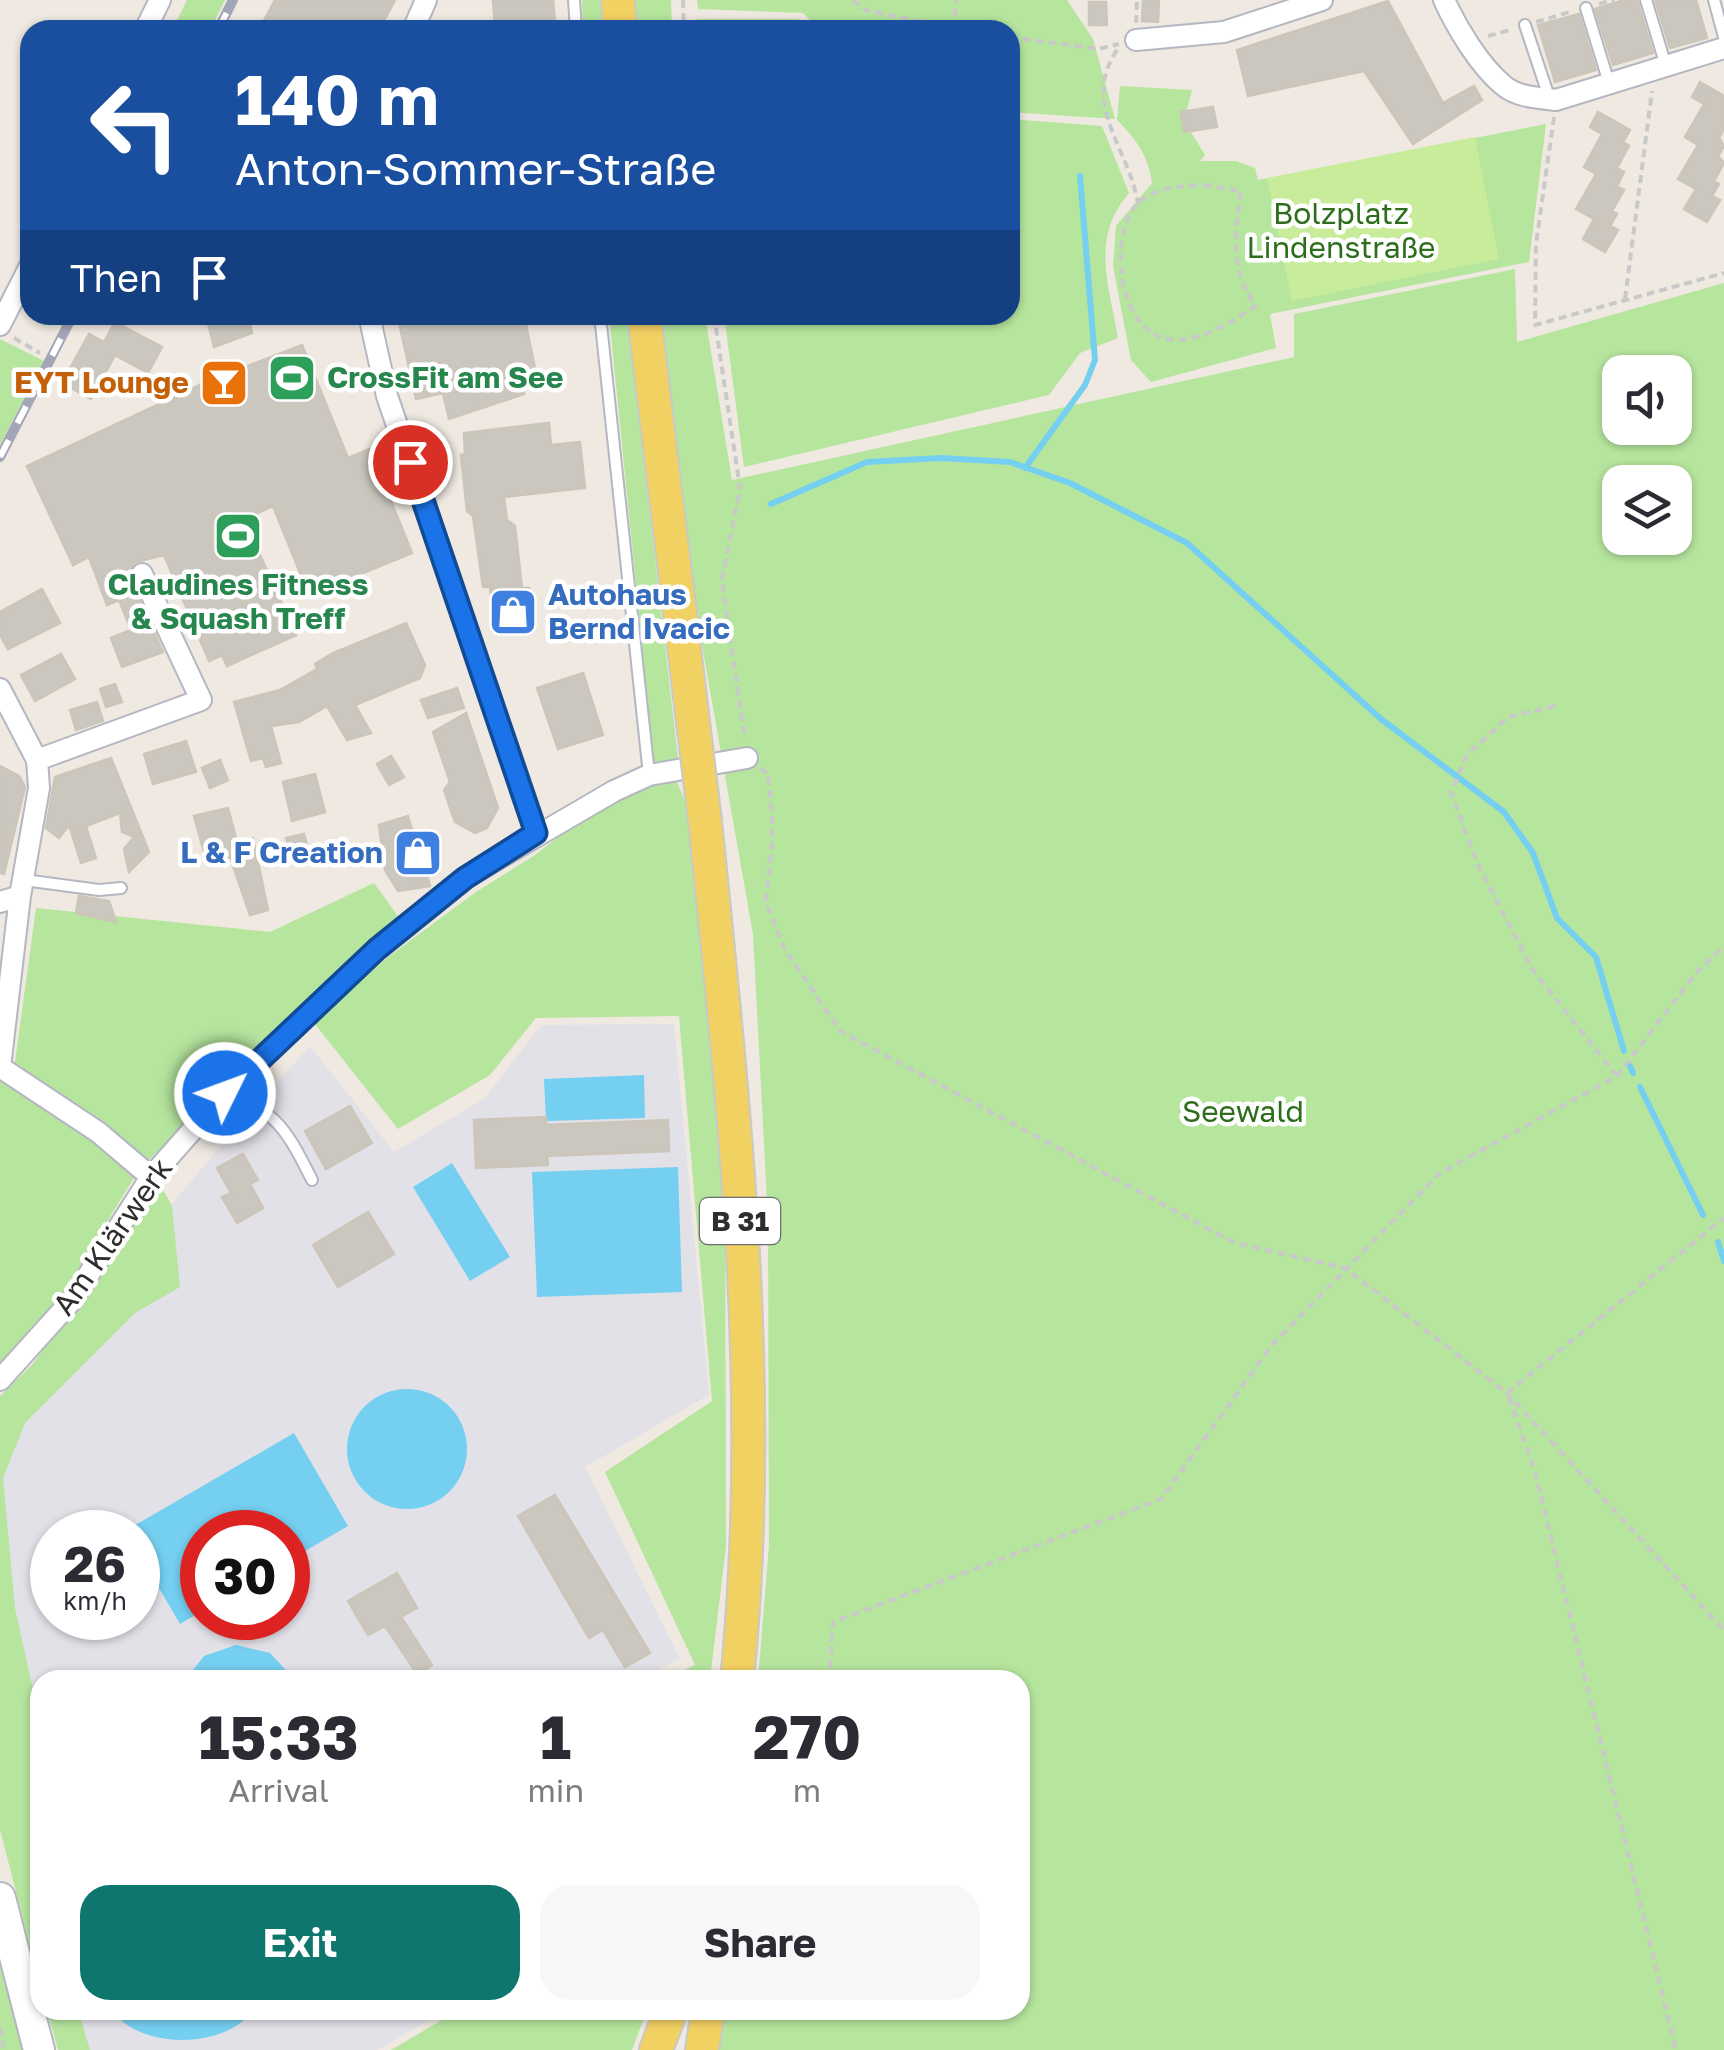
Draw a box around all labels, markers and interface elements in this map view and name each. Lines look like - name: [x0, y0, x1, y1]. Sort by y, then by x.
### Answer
- text: 140 m: [235, 56, 439, 140]
- icon: left: [70, 60, 200, 190]
- text: Anton-Sommer-Straße: [235, 141, 716, 195]
- park label: Bolzplatz Lindenstraße: [1247, 195, 1435, 265]
- icon: arrive: [182, 250, 237, 305]
- text: Then: [70, 255, 162, 300]
- sports icon: CrossFit am See: [266, 352, 318, 404]
- map controls: [1602, 355, 1692, 555]
- button: sound: [1602, 355, 1692, 445]
- bar icon: EYT Lounge: [198, 357, 250, 409]
- place label: CrossFit am See: [327, 359, 563, 395]
- place label: EYT Lounge: [14, 364, 189, 400]
- pin: [368, 420, 453, 505]
- icon: arrive: [383, 435, 438, 490]
- button: layers: [1602, 465, 1692, 555]
- sports icon: Claudines Fitness & Squash Treff: [212, 510, 264, 562]
- place label: Claudines Fitness & Squash Treff: [108, 566, 368, 636]
- place label: Autohaus Bernd Ivacic: [548, 576, 730, 646]
- shop icon: Autohaus Bernd Ivacic: [487, 586, 539, 638]
- shop icon: L & F Creation: [392, 827, 444, 879]
- place label: L & F Creation: [180, 834, 383, 870]
- position arrow: [173, 1041, 277, 1145]
- park label: Seewald: [1182, 1093, 1304, 1129]
- street label: Am Klärwerk: [45, 1151, 180, 1322]
- road number: B 31: [700, 1198, 780, 1244]
- speed limit sign: 30: [180, 1510, 310, 1640]
- text: 26: [64, 1533, 126, 1593]
- text: km/h: [63, 1585, 127, 1616]
- text: 15:33: [199, 1700, 359, 1772]
- text: 1: [540, 1700, 571, 1772]
- text: 270: [753, 1700, 861, 1772]
- text: Arrival: [229, 1771, 329, 1809]
- text: min: [528, 1771, 584, 1809]
- text: m: [793, 1771, 821, 1809]
- button: Exit: [80, 1885, 520, 2000]
- button: Share: [540, 1885, 980, 2000]

